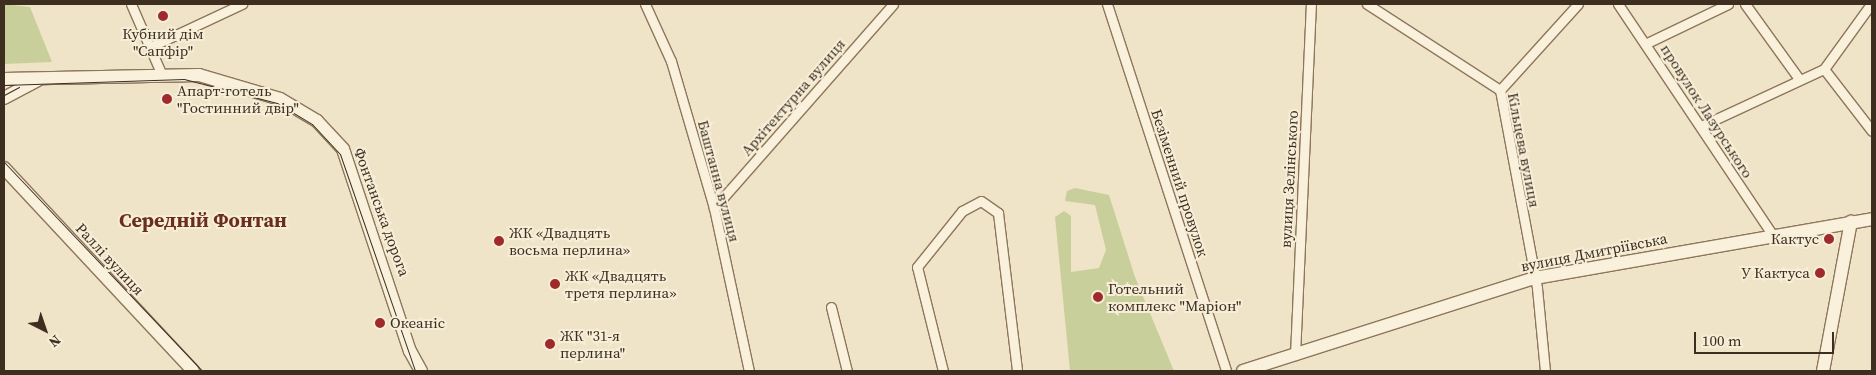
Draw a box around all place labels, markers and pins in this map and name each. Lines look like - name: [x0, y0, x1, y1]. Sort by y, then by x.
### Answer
- marker: Кубний дім "Сапфір": [157, 10, 169, 22]
- place label: Кубний дім "Сапфір": [122, 24, 204, 59]
- place label: Апарт-готель "Гостинний двір": [177, 81, 299, 116]
- marker: Апарт-готель "Гостинний двір": [161, 93, 173, 105]
- place label: ЖК «Двадцять восьма перлина»: [509, 223, 630, 258]
- place label: Кактус: [1771, 230, 1819, 248]
- marker: Кактус: [1823, 233, 1835, 245]
- marker: ЖК «Двадцять восьма перлина»: [493, 235, 505, 247]
- place label: У Кактуса: [1741, 264, 1810, 282]
- place label: ЖК «Двадцять третя перлина»: [565, 266, 676, 301]
- marker: У Кактуса: [1814, 267, 1826, 279]
- marker: ЖК «Двадцять третя перлина»: [549, 278, 561, 290]
- place label: Готельний комплекс "Маріон": [1108, 279, 1241, 314]
- marker: Готельний комплекс "Маріон": [1092, 291, 1104, 303]
- place label: Океаніс: [390, 314, 445, 332]
- marker: Океаніс: [374, 317, 386, 329]
- place label: ЖК "31-я перлина": [560, 326, 625, 361]
- marker: ЖК "31-я перлина": [544, 338, 556, 350]

